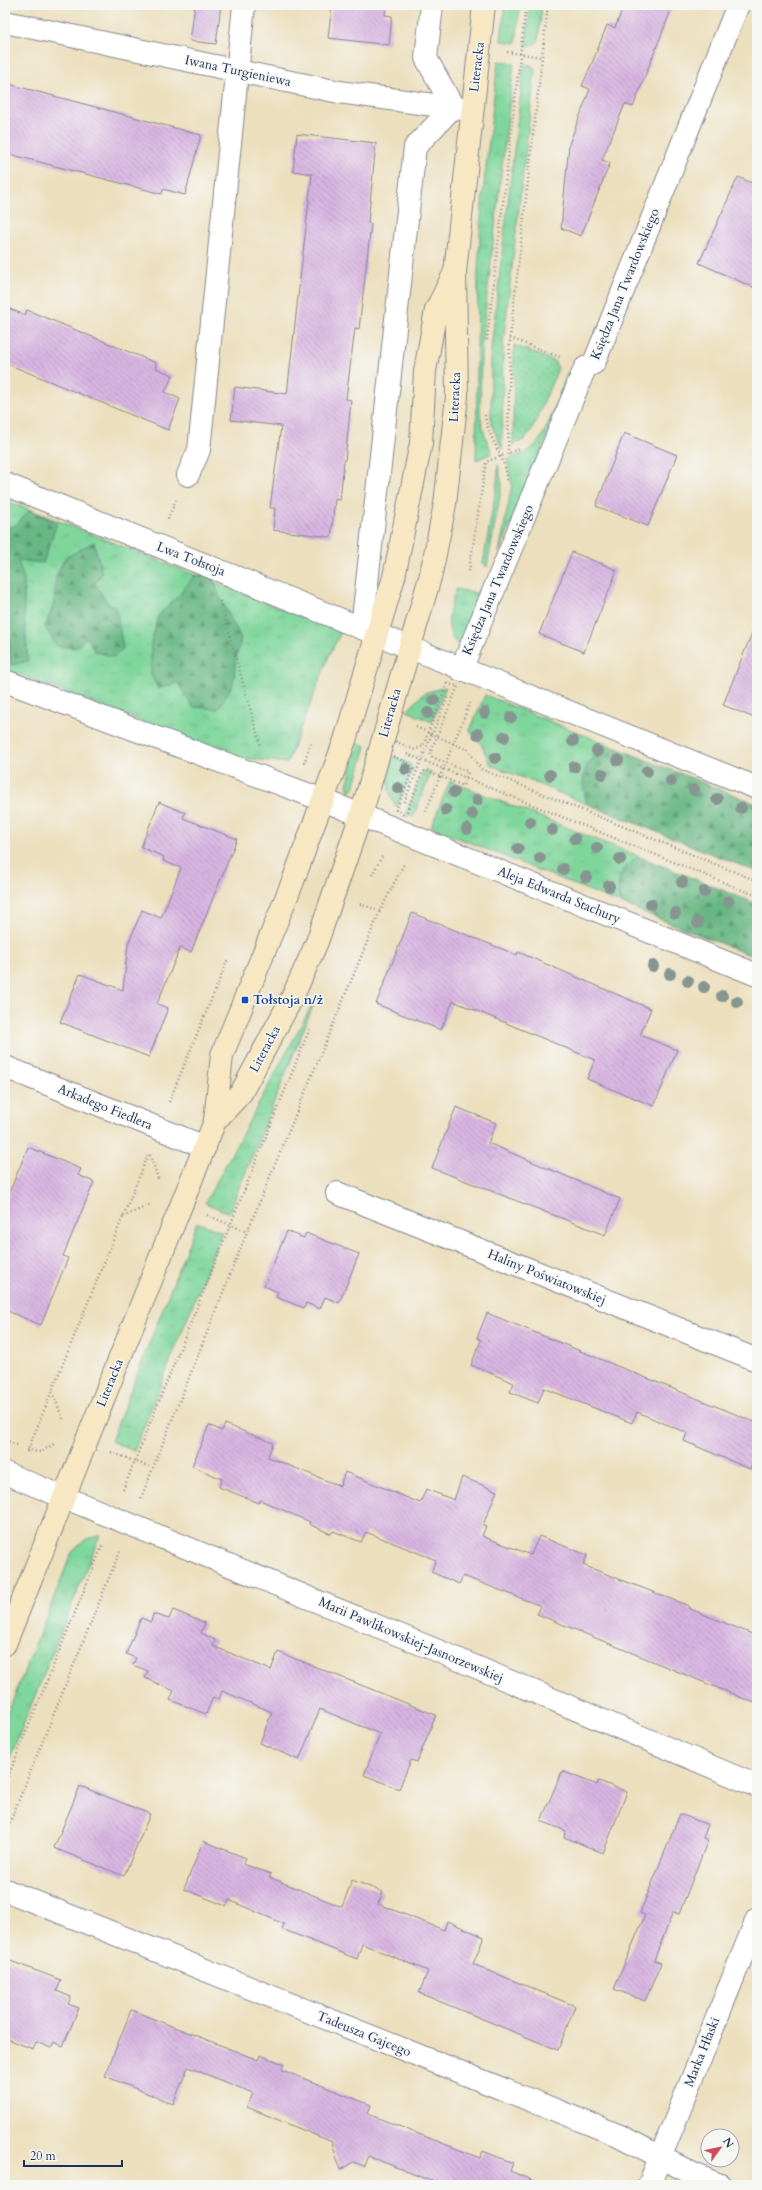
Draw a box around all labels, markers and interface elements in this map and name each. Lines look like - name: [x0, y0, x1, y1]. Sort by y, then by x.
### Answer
- street label: Literacka: [465, 41, 489, 93]
- street label: Iwana Turgieniewa: [183, 51, 293, 91]
- street label: Księdza Jana Twardowskiego: [586, 206, 664, 362]
- street label: Literacka: [445, 371, 465, 423]
- street label: Księdza Jana Twardowskiego: [458, 502, 538, 658]
- street label: Lwa Tołstoja: [154, 538, 228, 580]
- street label: Literacka: [374, 686, 406, 740]
- street label: Aleja Edwarda Stachury: [495, 862, 623, 928]
- place label: Tołstoja n/ż: [253, 991, 324, 1009]
- marker: Tołstoja n/ż: [240, 995, 250, 1005]
- street label: Literacka: [245, 1022, 285, 1075]
- street label: Arkadego Fiedlera: [55, 1080, 155, 1134]
- street label: Haliny Poświatowskiej: [485, 1245, 609, 1309]
- street label: Literacka: [92, 1356, 128, 1410]
- street label: Marii Pawlikowskiej-Jasnorzewskiej: [316, 1593, 506, 1687]
- street label: Tadeusza Gajcego: [314, 2007, 414, 2061]
- street label: Marka Hłaski: [680, 2014, 724, 2090]
- north arrow: [700, 2128, 740, 2168]
- text: N: [719, 2135, 737, 2151]
- scale bar: [24, 2142, 122, 2168]
- text: 20 m: [30, 2148, 57, 2164]

